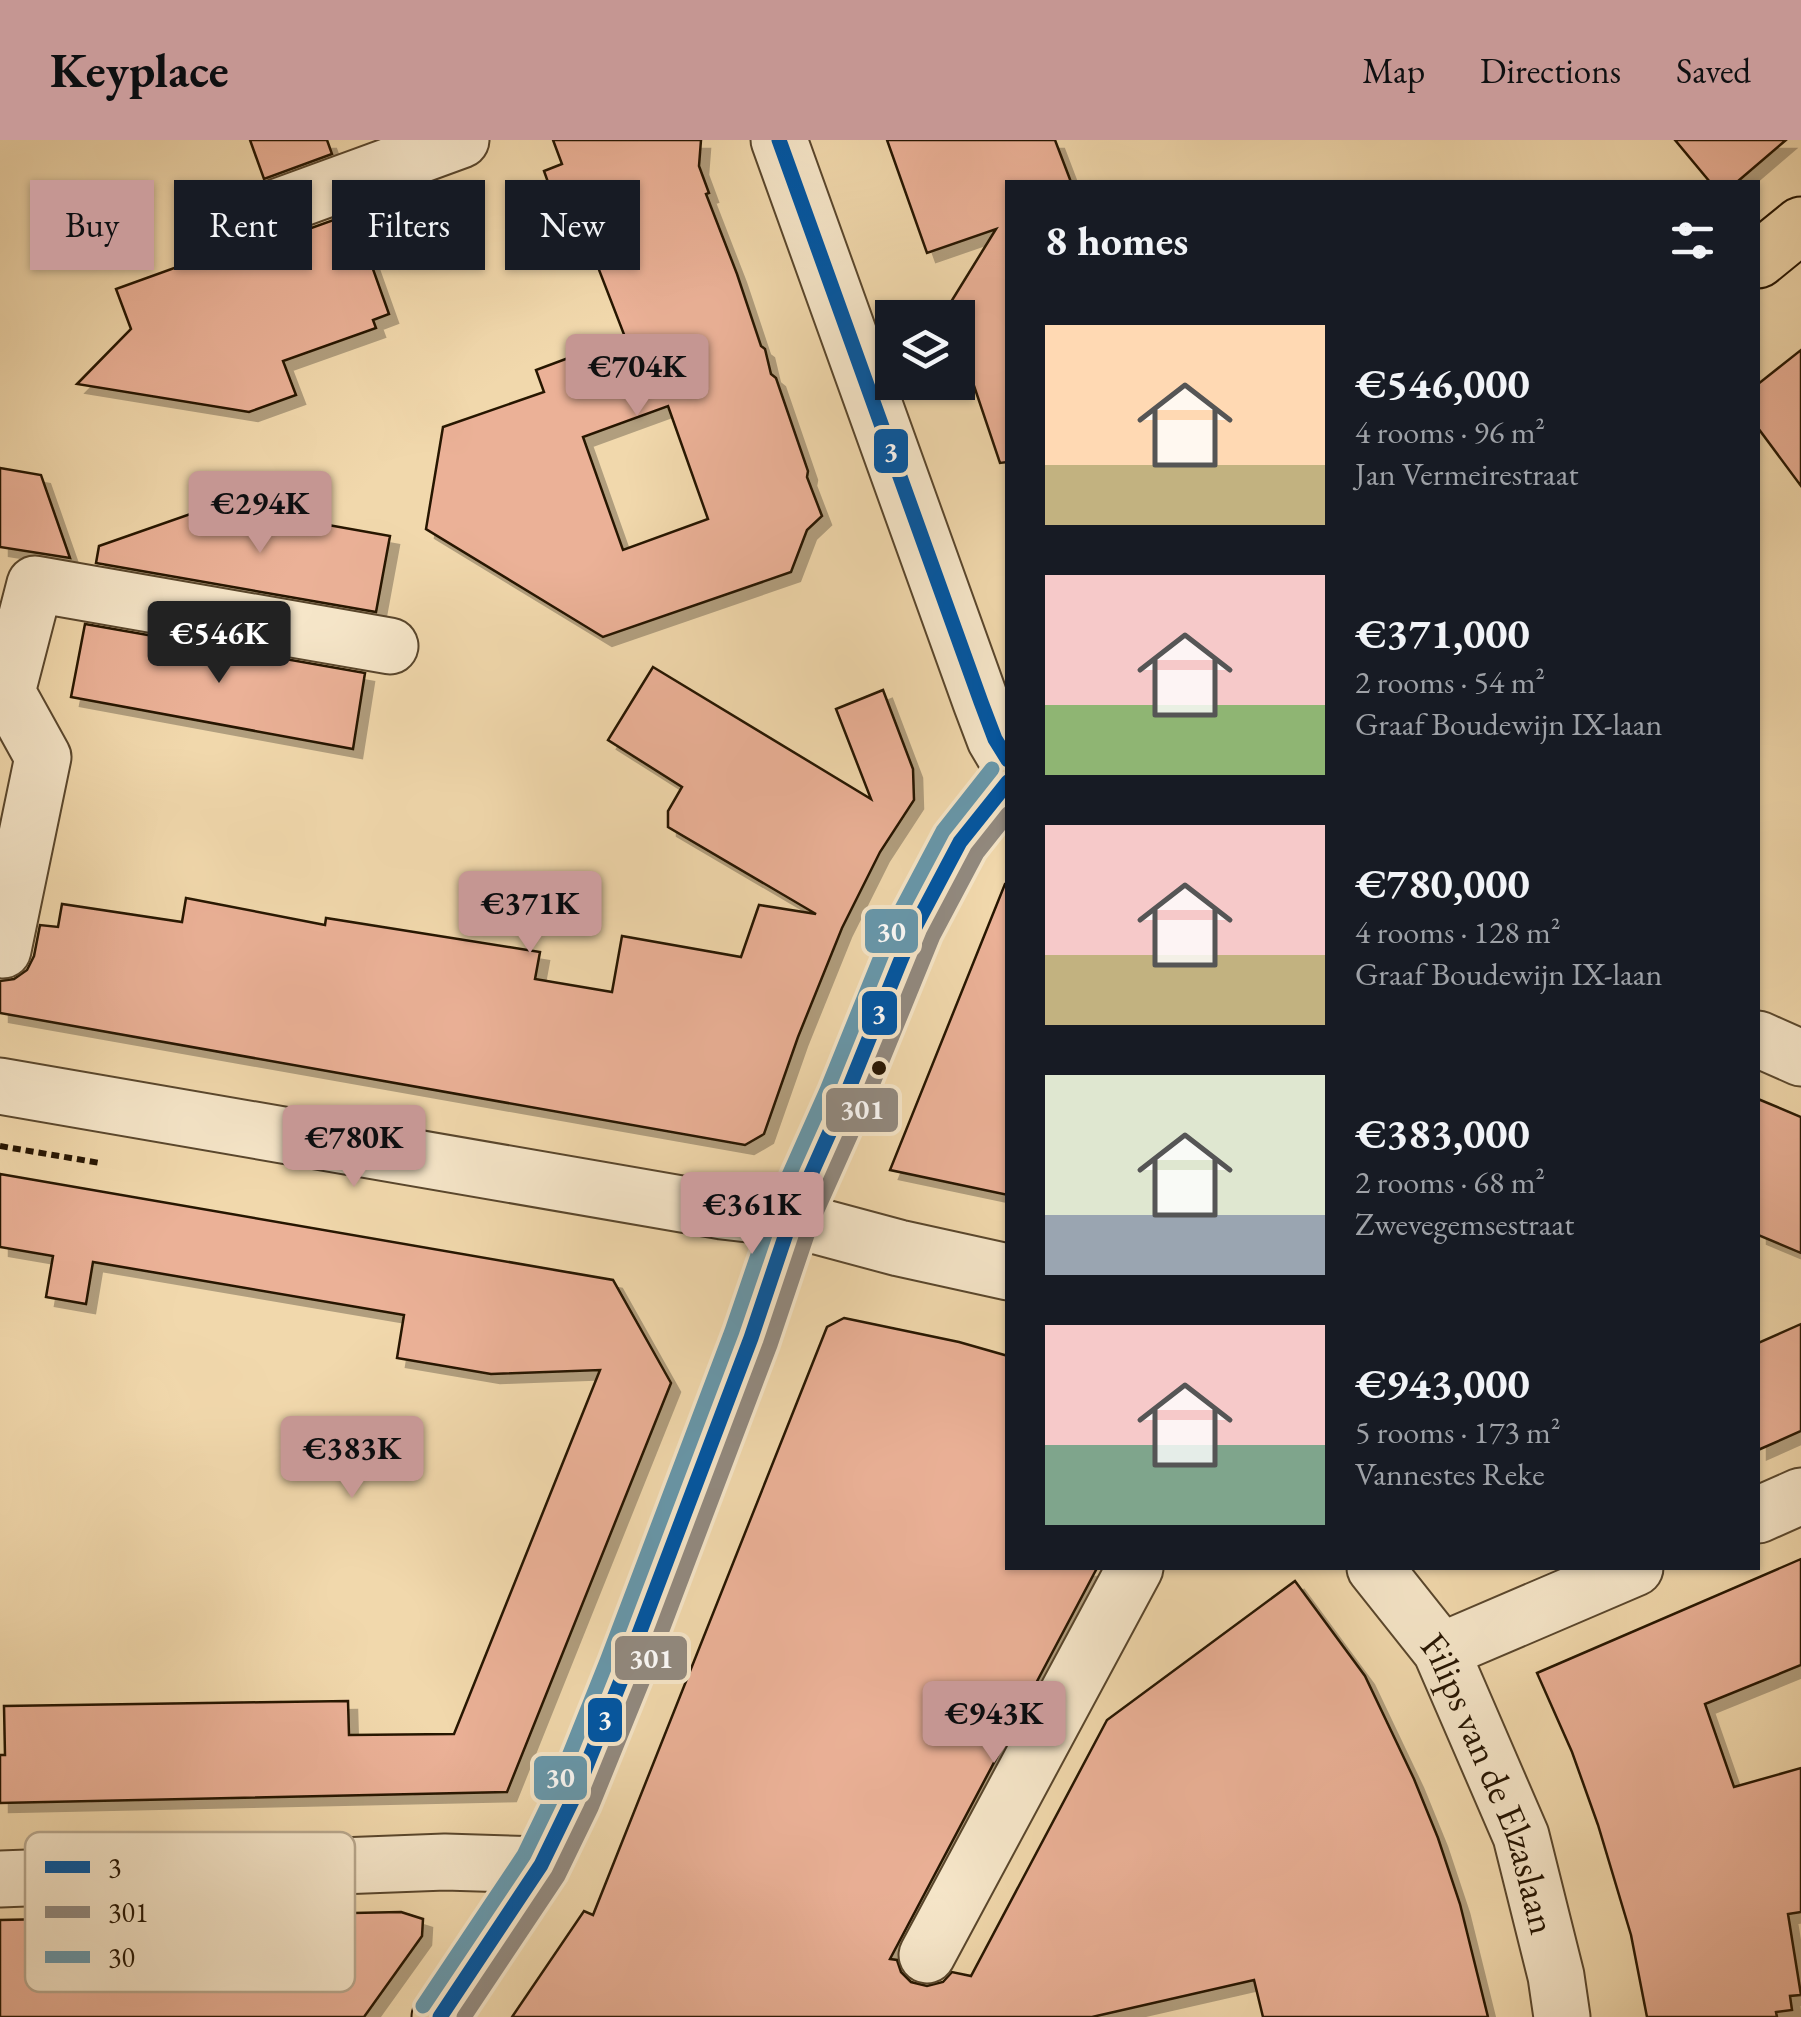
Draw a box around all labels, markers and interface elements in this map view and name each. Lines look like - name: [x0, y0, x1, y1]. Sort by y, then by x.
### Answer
- text: Keyplace: [50, 39, 229, 101]
- text: Map: [1362, 48, 1425, 93]
- text: Directions: [1480, 48, 1621, 93]
- text: Saved: [1676, 48, 1751, 93]
- chip: Buy: [30, 180, 154, 270]
- chip: Rent: [174, 180, 312, 270]
- chip: Filters: [332, 180, 485, 270]
- chip: New: [505, 180, 640, 270]
- text: 8 homes: [1045, 213, 1188, 268]
- icon: filters: [1665, 213, 1720, 268]
- map controls: [875, 300, 975, 400]
- button: layers: [875, 300, 975, 400]
- pin: €704K: [567, 334, 707, 419]
- text: €704K: [588, 345, 686, 387]
- text: €546,000: [1355, 356, 1530, 411]
- icon: home: [1125, 365, 1245, 485]
- text: 4 rooms · 96 m²: [1355, 411, 1545, 453]
- line badge: 3: [872, 427, 910, 475]
- text: 3: [884, 433, 898, 469]
- text: Jan Vermeirestraat: [1355, 453, 1578, 495]
- pin: €294K: [190, 471, 330, 556]
- text: €294K: [211, 482, 309, 524]
- pin: €546K: [149, 601, 289, 686]
- text: €371,000: [1355, 606, 1530, 661]
- text: €546K: [170, 612, 268, 654]
- icon: home: [1125, 615, 1245, 735]
- text: 2 rooms · 54 m²: [1355, 661, 1545, 703]
- text: Graaf Boudewijn IX-laan: [1355, 703, 1663, 745]
- text: €780,000: [1355, 856, 1530, 911]
- icon: home: [1125, 865, 1245, 985]
- pin: €371K: [460, 871, 600, 956]
- text: €371K: [481, 882, 579, 924]
- line badge: 30: [863, 907, 920, 955]
- text: 4 rooms · 128 m²: [1355, 911, 1561, 953]
- text: 30: [876, 913, 906, 949]
- text: Graaf Boudewijn IX-laan: [1355, 953, 1663, 995]
- line badge: 3: [860, 989, 899, 1037]
- text: 3: [872, 995, 886, 1031]
- unlabelled marker: [869, 1058, 889, 1078]
- line badge: 301: [824, 1086, 900, 1134]
- text: 301: [840, 1091, 884, 1127]
- pin: €780K: [284, 1105, 424, 1190]
- text: €383,000: [1355, 1106, 1530, 1161]
- icon: home: [1125, 1115, 1245, 1235]
- text: €780K: [305, 1116, 403, 1158]
- text: 2 rooms · 68 m²: [1355, 1161, 1545, 1203]
- pin: €361K: [682, 1172, 822, 1257]
- text: €361K: [703, 1183, 801, 1225]
- text: Zwevegemsestraat: [1355, 1203, 1574, 1245]
- text: €943,000: [1355, 1356, 1530, 1411]
- icon: home: [1125, 1365, 1245, 1485]
- text: 5 rooms · 173 m²: [1355, 1411, 1561, 1453]
- pin: €383K: [282, 1416, 422, 1501]
- text: €383K: [303, 1427, 401, 1469]
- text: Vannestes Reke: [1355, 1453, 1545, 1495]
- street label: Filips van de Elzaslaan: [1411, 1622, 1569, 1939]
- line badge: 301: [613, 1634, 689, 1682]
- text: 301: [629, 1640, 673, 1676]
- pin: €943K: [924, 1681, 1064, 1766]
- text: €943K: [945, 1692, 1043, 1734]
- line badge: 3: [586, 1696, 624, 1744]
- text: 3: [598, 1701, 612, 1737]
- line badge: 30: [532, 1754, 589, 1802]
- text: 30: [545, 1759, 575, 1795]
- legend: [25, 1832, 355, 1992]
- text: 3: [108, 1849, 121, 1885]
- text: 301: [108, 1894, 148, 1930]
- text: 30: [108, 1939, 135, 1975]

